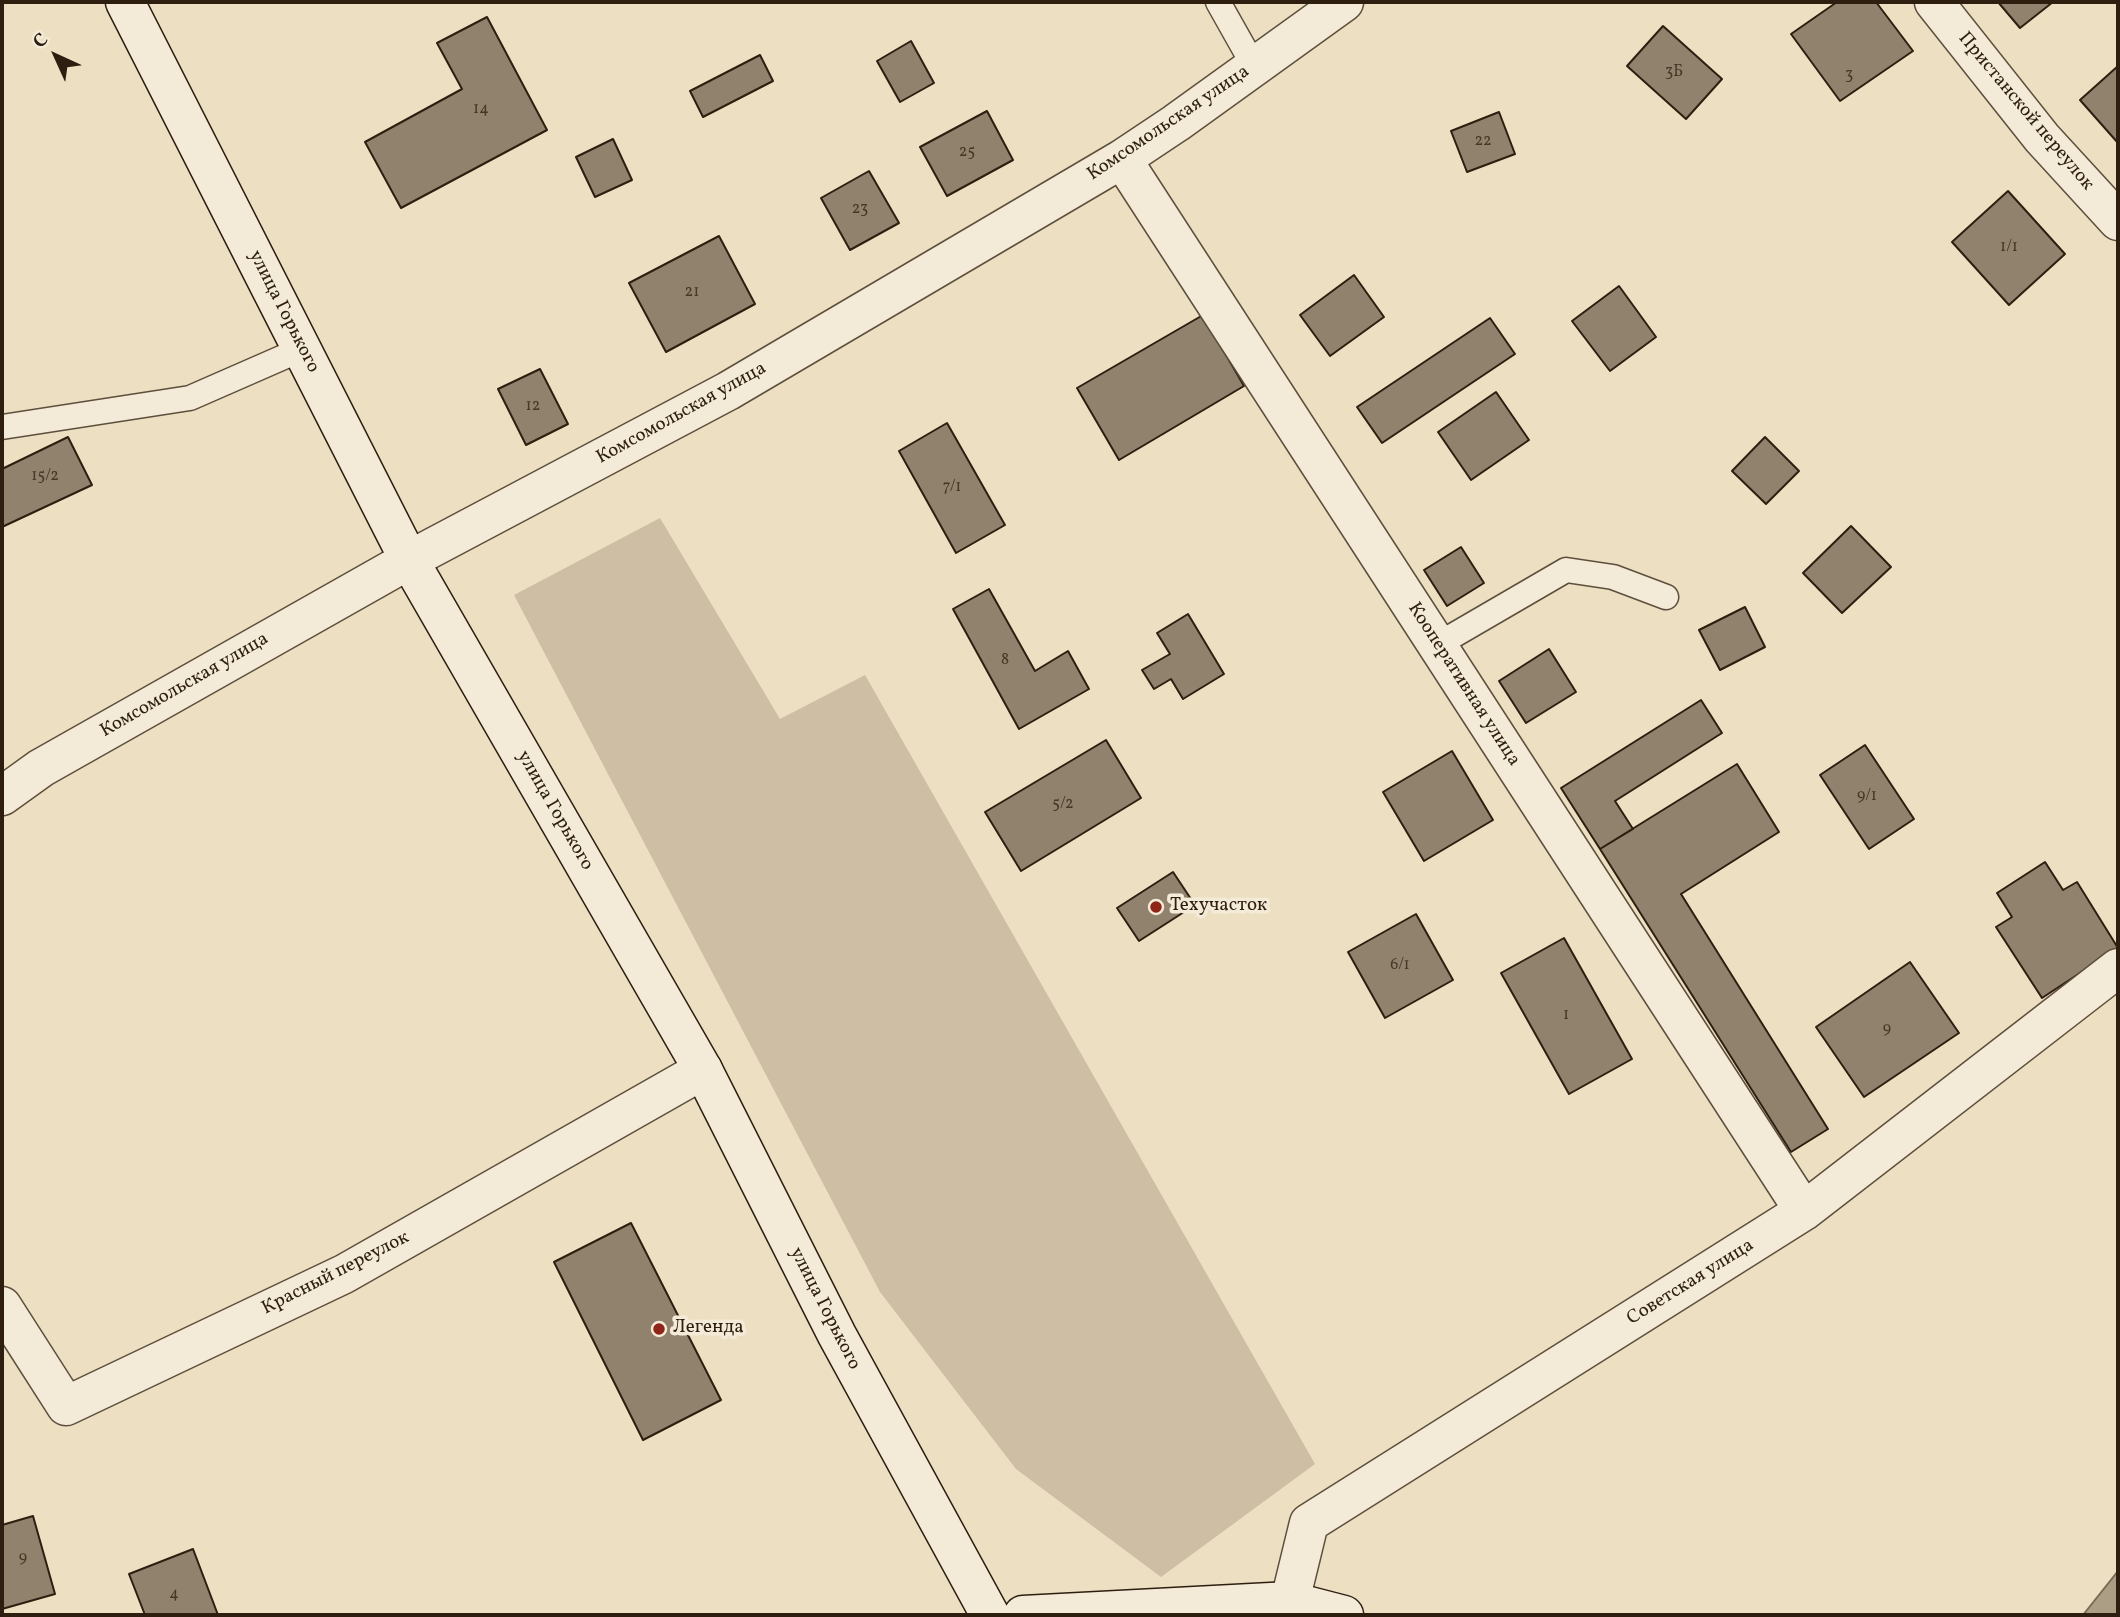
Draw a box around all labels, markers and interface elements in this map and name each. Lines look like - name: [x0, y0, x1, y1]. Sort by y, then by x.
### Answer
- north arrow: [21, 21, 91, 91]
- text: С: [28, 28, 55, 55]
- street label: Пристанской переулок: [1952, 28, 2098, 196]
- street label: Комсомольская улица: [1084, 61, 1254, 187]
- house number: 3Б: [1665, 63, 1683, 83]
- house number: 3: [1845, 66, 1853, 86]
- house number: 14: [473, 100, 489, 120]
- house number: 22: [1474, 132, 1492, 152]
- house number: 25: [959, 143, 975, 163]
- house number: 23: [852, 200, 868, 220]
- house number: 1/1: [2000, 238, 2018, 258]
- street label: улица Горького: [242, 247, 324, 377]
- house number: 21: [685, 283, 699, 303]
- street label: Комсомольская улица: [593, 358, 771, 470]
- house number: 12: [526, 397, 540, 417]
- house number: 15/2: [31, 467, 59, 487]
- house number: 7/1: [943, 478, 961, 498]
- street label: Кооперативная улица: [1402, 599, 1524, 771]
- street label: Комсомольская улица: [97, 628, 273, 744]
- house number: 8: [1001, 651, 1009, 671]
- street label: улица Горького: [511, 747, 597, 875]
- house number: 9/1: [1857, 787, 1877, 807]
- house number: 5/2: [1052, 795, 1074, 815]
- place label: Техучасток: [1170, 896, 1267, 918]
- marker: Техучасток: [1148, 899, 1164, 915]
- house number: 6/1: [1390, 956, 1410, 976]
- house number: 1: [1563, 1006, 1569, 1026]
- house number: 9: [1883, 1020, 1891, 1040]
- street label: Красный переулок: [259, 1227, 413, 1321]
- street label: Советская улица: [1623, 1235, 1759, 1331]
- street label: улица Горького: [783, 1244, 865, 1374]
- place label: Легенда: [673, 1318, 744, 1340]
- marker: Легенда: [651, 1321, 667, 1337]
- house number: 9: [19, 1549, 27, 1569]
- house number: 4: [169, 1585, 179, 1605]

